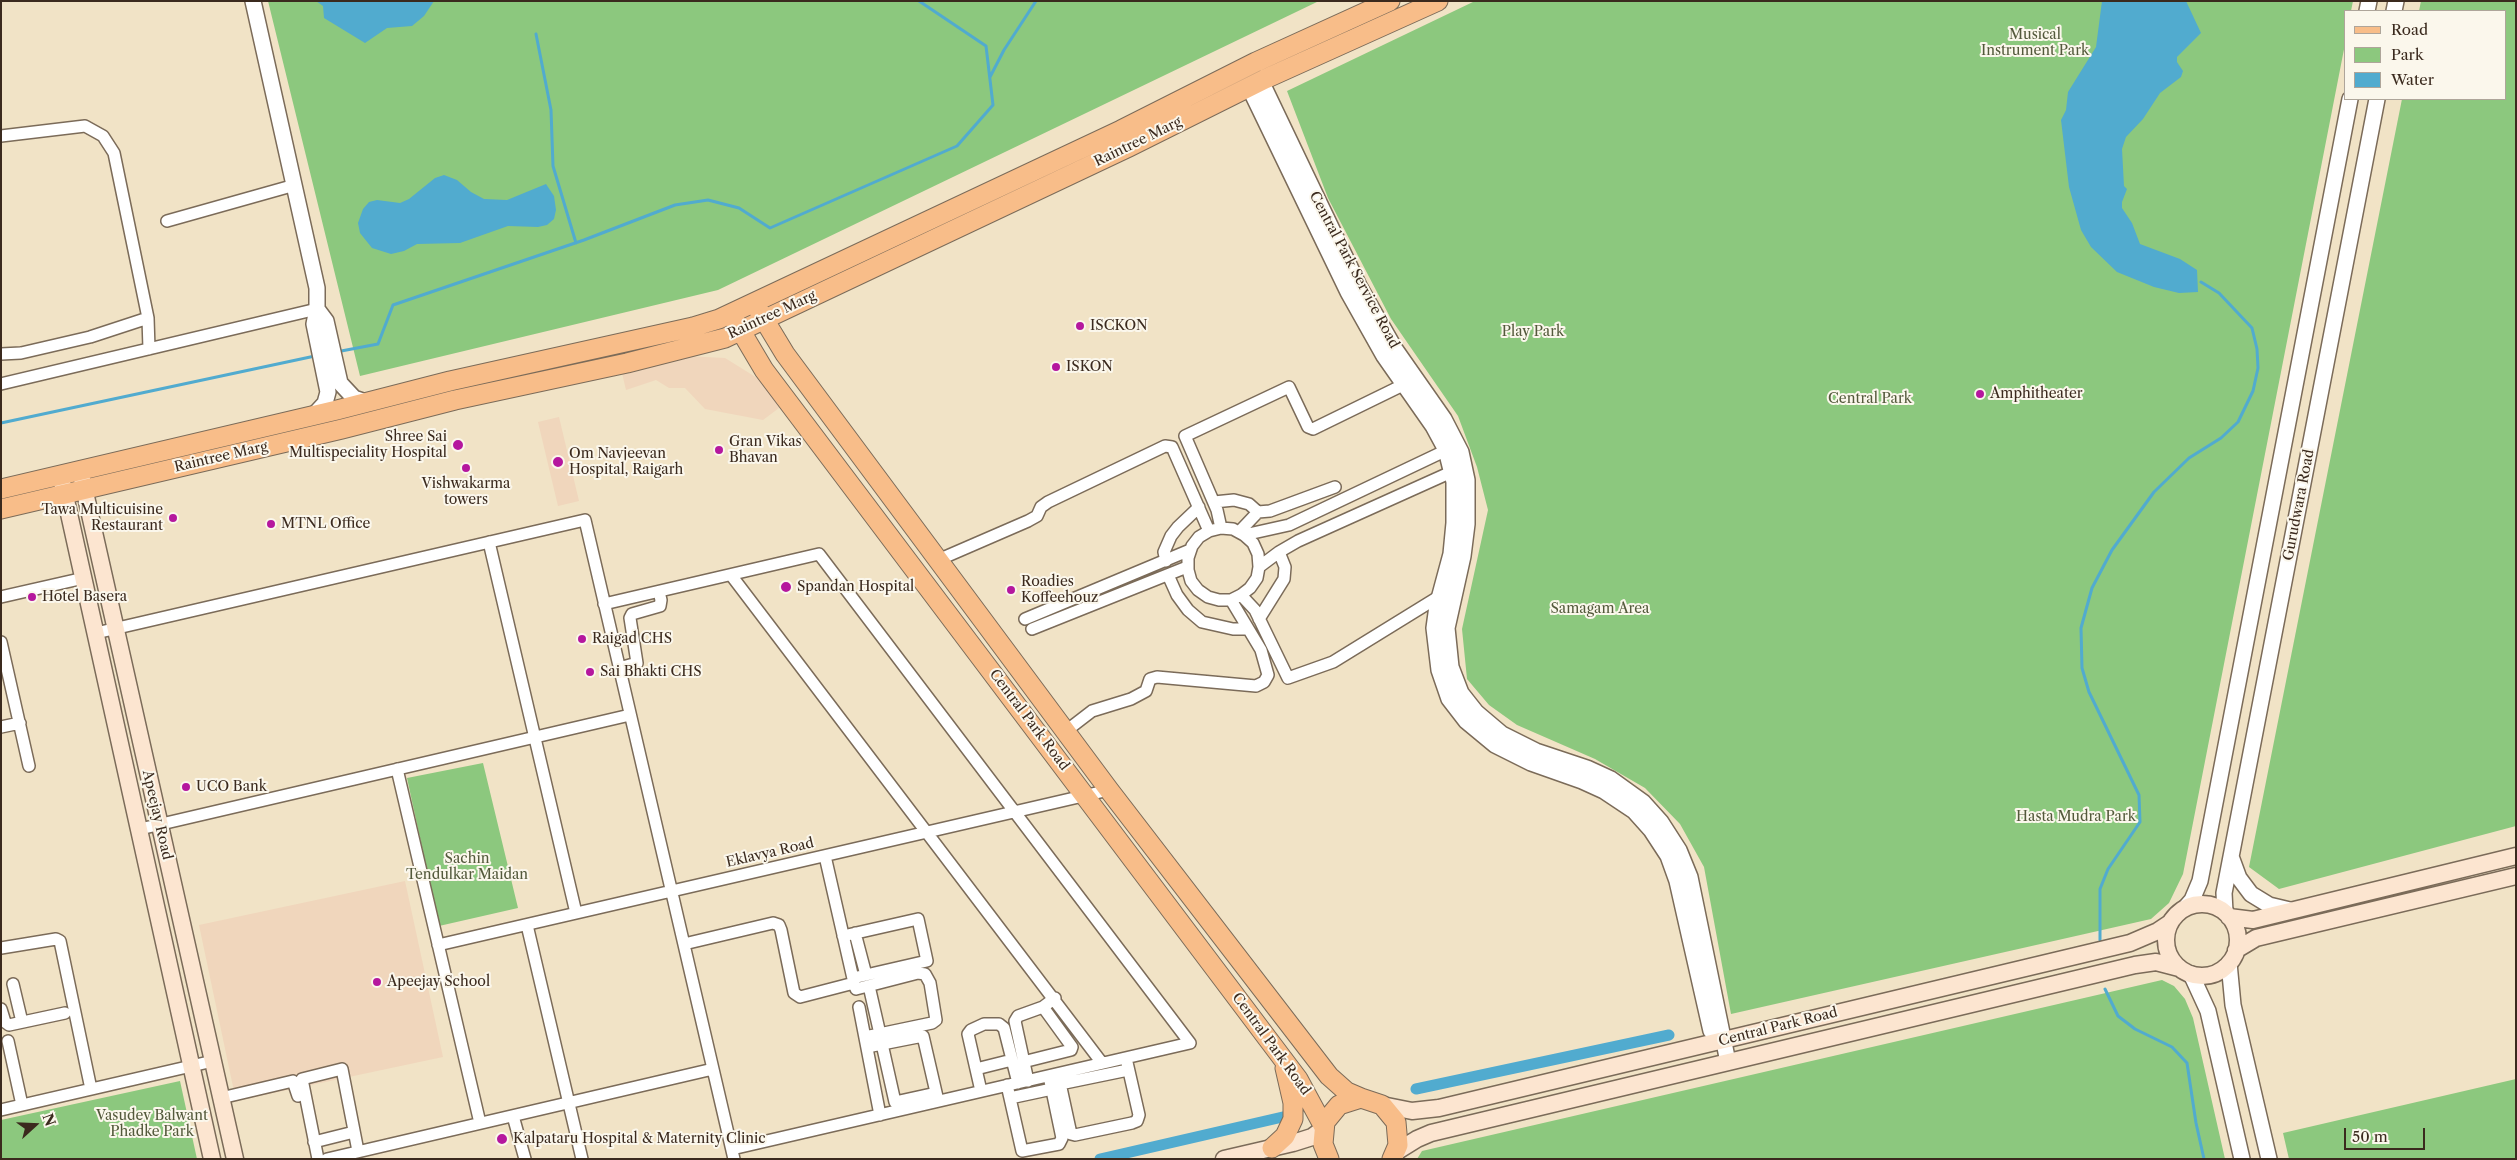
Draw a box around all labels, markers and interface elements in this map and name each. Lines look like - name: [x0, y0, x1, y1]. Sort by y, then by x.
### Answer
- legend: [2344, 10, 2507, 100]
- text: Road: [2391, 20, 2428, 39]
- park label: Musical Instrument Park: [1981, 27, 2089, 59]
- text: Park: [2391, 45, 2424, 64]
- text: Water: [2391, 70, 2434, 89]
- street label: Raintree Marg: [1091, 114, 1185, 170]
- street label: Central Park Service Road: [1305, 189, 1403, 351]
- street label: Raintree Marg: [725, 287, 819, 343]
- place label: ISCKON: [1090, 318, 1148, 334]
- marker: ISCKON: [1074, 320, 1086, 332]
- park label: Play Park: [1502, 324, 1564, 340]
- place label: ISKON: [1066, 359, 1113, 375]
- marker: ISKON: [1050, 361, 1062, 373]
- place label: Amphitheater: [1990, 386, 2083, 402]
- marker: Amphitheater: [1974, 388, 1986, 400]
- park label: Central Park: [1828, 391, 1912, 407]
- place label: Shree Sai Multispeciality Hospital: [289, 429, 447, 462]
- place label: Gran Vikas Bhavan: [729, 434, 802, 467]
- street label: Raintree Marg: [173, 438, 269, 476]
- marker: Shree Sai Multispeciality Hospital: [451, 438, 465, 452]
- marker: Gran Vikas Bhavan: [713, 444, 725, 456]
- place label: Om Navjeevan Hospital, Raigarh: [569, 446, 683, 478]
- street label: Gurudwara Road: [2280, 448, 2318, 562]
- marker: Om Navjeevan Hospital, Raigarh: [551, 455, 565, 469]
- marker: Vishwakarma towers: [460, 462, 472, 474]
- place label: Vishwakarma towers: [422, 476, 510, 508]
- place label: Tawa Multicuisine Restaurant: [41, 502, 163, 534]
- marker: Tawa Multicuisine Restaurant: [167, 512, 179, 524]
- place label: MTNL Office: [281, 516, 370, 532]
- marker: MTNL Office: [265, 518, 277, 530]
- place label: Roadies Koffeehouz: [1021, 574, 1098, 606]
- place label: Spandan Hospital: [797, 579, 914, 595]
- marker: Spandan Hospital: [779, 580, 793, 594]
- marker: Roadies Koffeehouz: [1005, 584, 1017, 596]
- place label: Hotel Basera: [42, 589, 127, 605]
- marker: Hotel Basera: [26, 591, 38, 603]
- park label: Samagam Area: [1551, 601, 1649, 617]
- place label: Raigad CHS: [592, 631, 672, 647]
- marker: Raigad CHS: [576, 633, 588, 645]
- place label: Sai Bhakti CHS: [600, 664, 702, 680]
- marker: Sai Bhakti CHS: [584, 666, 596, 678]
- street label: Central Park Road: [986, 666, 1072, 774]
- street label: Apeejay Road: [138, 768, 176, 862]
- place label: UCO Bank: [196, 779, 267, 795]
- marker: UCO Bank: [180, 781, 192, 793]
- park label: Hasta Mudra Park: [2016, 809, 2136, 825]
- street label: Eklavya Road: [724, 835, 816, 871]
- park label: Sachin Tendulkar Maidan: [406, 851, 528, 884]
- place label: Apeejay School: [387, 974, 490, 990]
- marker: Apeejay School: [371, 976, 383, 988]
- street label: Central Park Road: [1228, 990, 1314, 1098]
- street label: Central Park Road: [1717, 1004, 1839, 1050]
- north arrow: [10, 1100, 60, 1150]
- park label: Vasudev Balwant Phadke Park: [96, 1108, 208, 1140]
- text: N: [39, 1111, 60, 1129]
- scale bar: [2347, 1118, 2428, 1150]
- text: 50 m: [2352, 1127, 2388, 1146]
- place label: Kalpataru Hospital & Maternity Clinic: [513, 1131, 766, 1147]
- marker: Kalpataru Hospital & Maternity Clinic: [495, 1132, 509, 1146]

